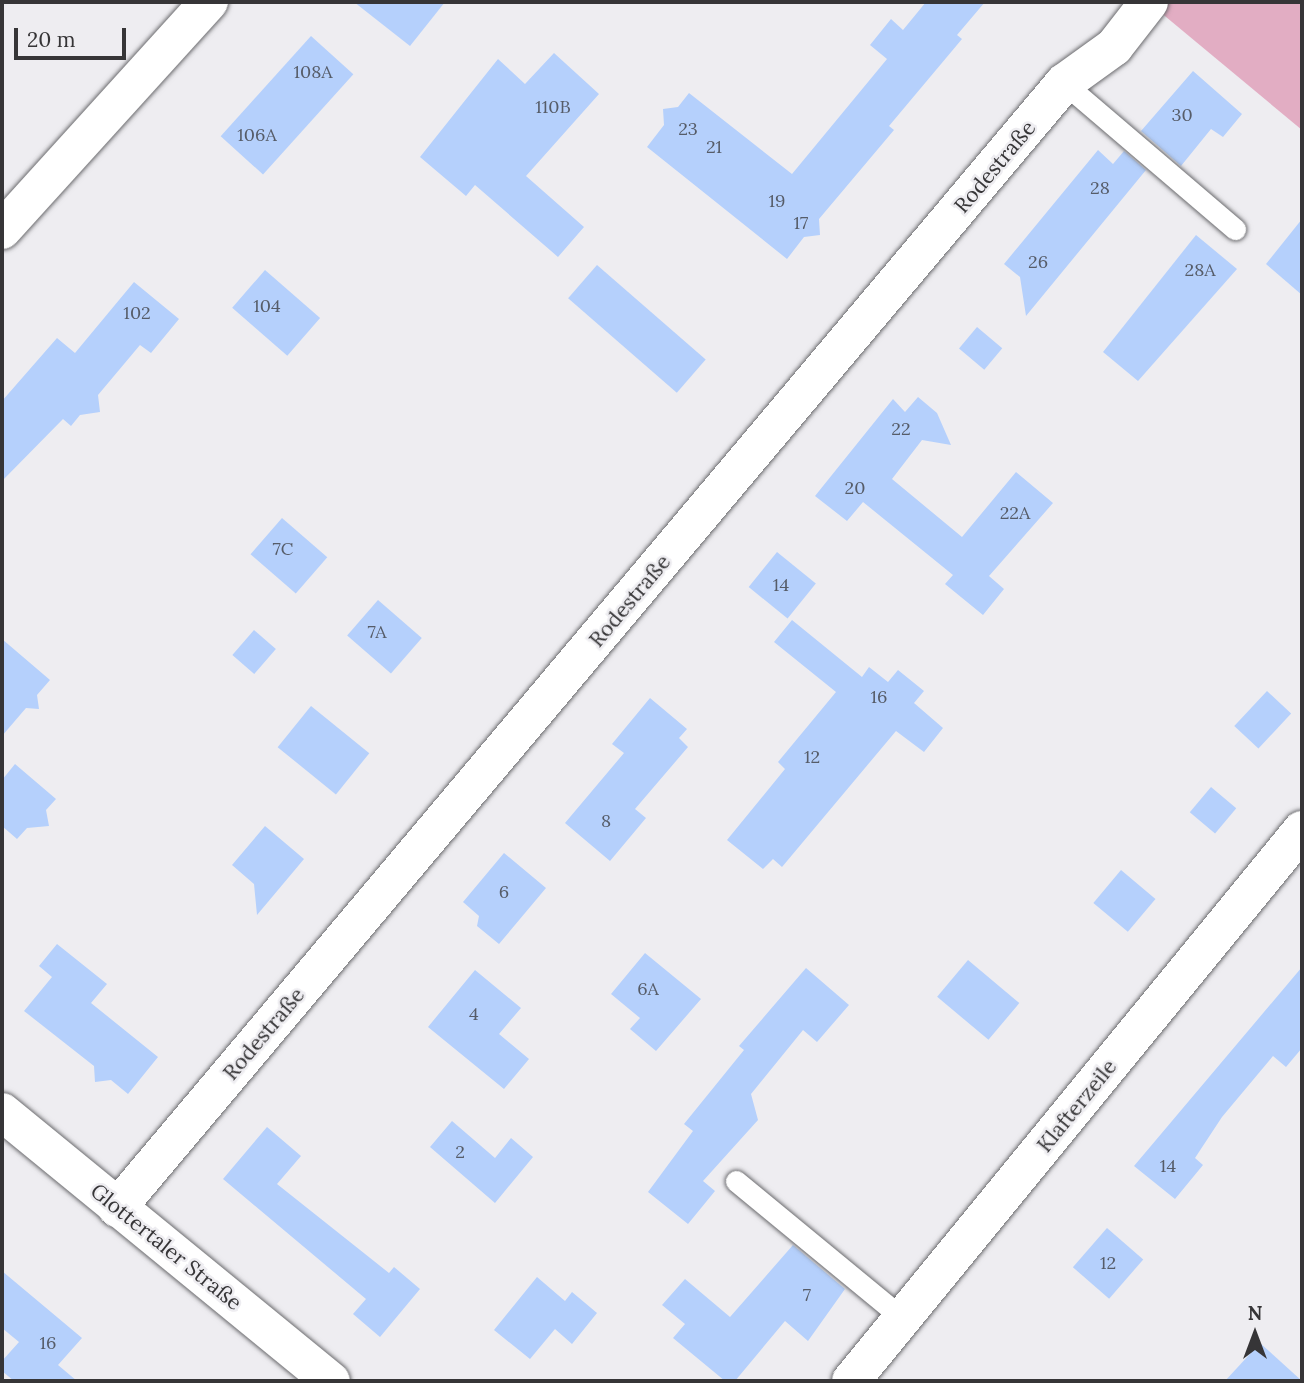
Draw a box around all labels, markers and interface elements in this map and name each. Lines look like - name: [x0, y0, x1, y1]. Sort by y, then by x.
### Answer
- scale bar: [18, 14, 130, 58]
- text: 20 m: [27, 26, 76, 53]
- house number: 108A: [293, 61, 333, 83]
- house number: 110B: [535, 96, 571, 118]
- house number: 30: [1171, 104, 1193, 126]
- street label: Rodestraße: [949, 116, 1041, 218]
- house number: 23: [678, 118, 698, 140]
- house number: 106A: [237, 124, 277, 146]
- house number: 21: [706, 136, 722, 158]
- house number: 28: [1090, 177, 1110, 199]
- house number: 19: [769, 190, 785, 212]
- house number: 17: [794, 212, 808, 234]
- house number: 26: [1028, 251, 1048, 273]
- house number: 28A: [1184, 259, 1216, 281]
- house number: 104: [253, 295, 281, 317]
- house number: 102: [123, 302, 151, 324]
- house number: 22: [891, 418, 911, 440]
- house number: 20: [845, 477, 865, 499]
- house number: 22A: [1000, 502, 1030, 524]
- house number: 7C: [273, 538, 293, 560]
- street label: Rodestraße: [584, 550, 676, 652]
- house number: 14: [773, 574, 789, 596]
- house number: 7A: [367, 621, 387, 643]
- house number: 16: [871, 686, 887, 708]
- house number: 12: [804, 746, 820, 768]
- house number: 8: [601, 810, 611, 832]
- house number: 6: [499, 881, 509, 903]
- house number: 6A: [637, 978, 659, 1000]
- street label: Rodestraße: [218, 983, 310, 1085]
- house number: 4: [469, 1003, 479, 1025]
- street label: Klafterzeile: [1032, 1055, 1122, 1157]
- house number: 2: [455, 1141, 465, 1163]
- house number: 14: [1160, 1155, 1176, 1177]
- street label: Glottertaler Straße: [85, 1178, 247, 1316]
- house number: 12: [1100, 1252, 1116, 1274]
- house number: 7: [803, 1284, 811, 1306]
- north arrow: [1220, 1299, 1290, 1369]
- text: N: [1248, 1301, 1262, 1325]
- house number: 16: [40, 1332, 56, 1354]

